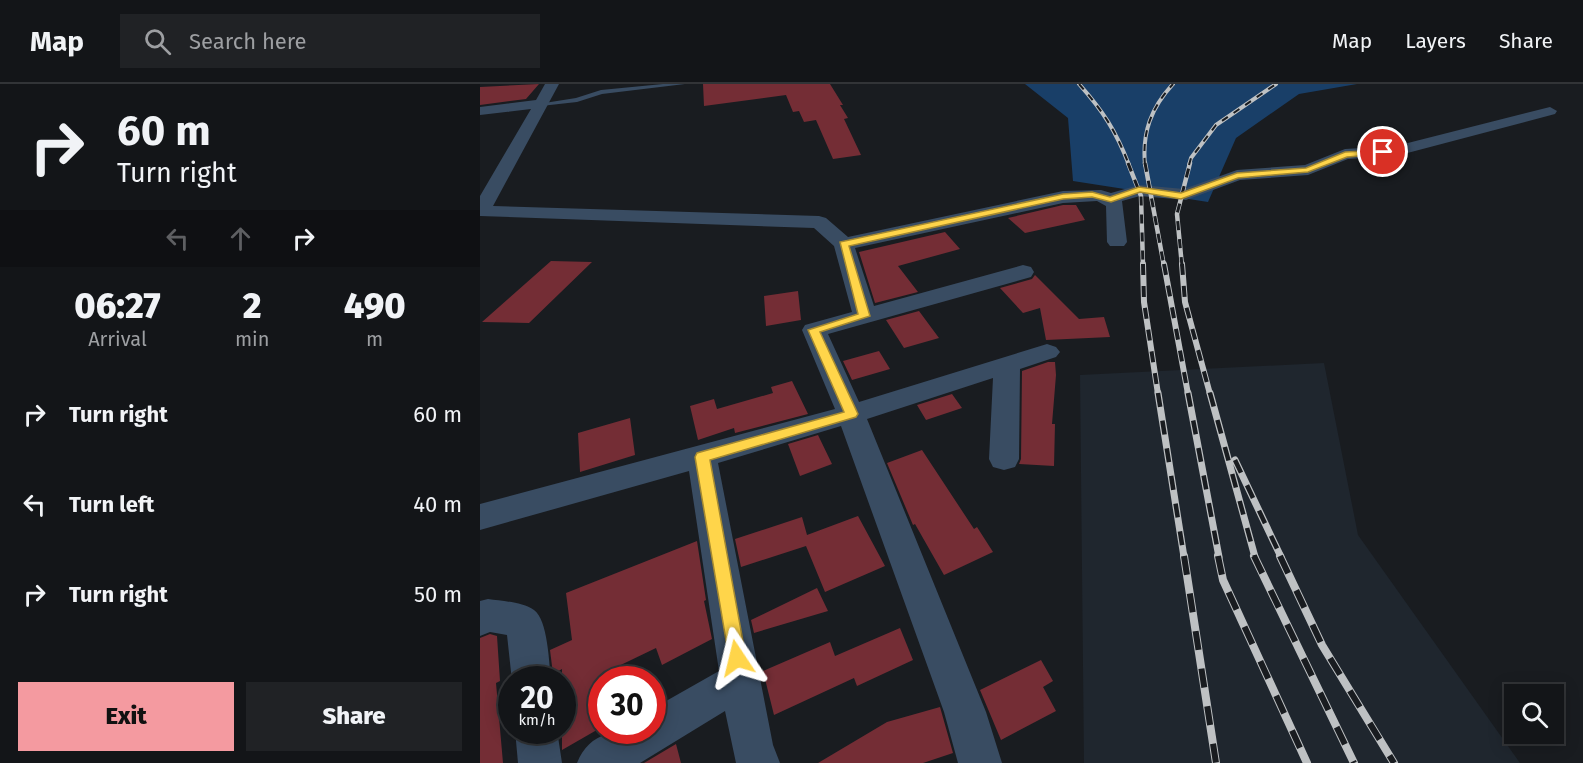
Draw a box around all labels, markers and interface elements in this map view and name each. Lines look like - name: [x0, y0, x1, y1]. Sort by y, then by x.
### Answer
- search box: [120, 14, 540, 68]
- text: Map: [30, 25, 84, 58]
- icon: search: [141, 25, 174, 58]
- text: Search here: [189, 28, 307, 55]
- text: Map: [1332, 28, 1372, 54]
- text: Layers: [1405, 28, 1466, 54]
- text: Share: [1499, 28, 1553, 54]
- text: 60 m: [117, 106, 211, 156]
- icon: right: [18, 108, 96, 186]
- pin: [1357, 126, 1408, 177]
- icon: arrive: [1366, 135, 1399, 168]
- text: Turn right: [117, 157, 237, 189]
- icon: left: [161, 222, 194, 255]
- icon: ahead: [224, 222, 257, 255]
- icon: right: [287, 222, 320, 255]
- text: 06:27: [74, 284, 161, 328]
- text: 2: [243, 284, 262, 328]
- text: 490: [344, 284, 406, 328]
- text: Arrival: [88, 327, 147, 351]
- text: min: [235, 327, 269, 351]
- text: m: [366, 327, 383, 351]
- icon: right: [18, 398, 51, 431]
- text: Turn right: [69, 401, 168, 428]
- text: 60 m: [413, 401, 462, 428]
- icon: left: [18, 488, 51, 521]
- text: Turn left: [69, 491, 154, 518]
- text: 40 m: [413, 491, 462, 518]
- icon: right: [18, 578, 51, 611]
- text: Turn right: [69, 581, 168, 608]
- text: 50 m: [414, 581, 462, 608]
- position arrow: [705, 626, 769, 690]
- speed limit sign: 30: [588, 666, 666, 744]
- text: 20: [520, 680, 554, 716]
- button: Exit: [18, 682, 234, 751]
- button: Share: [246, 682, 462, 751]
- map controls: [1504, 684, 1564, 744]
- button: search: [1504, 684, 1564, 744]
- text: km/h: [518, 711, 556, 729]

